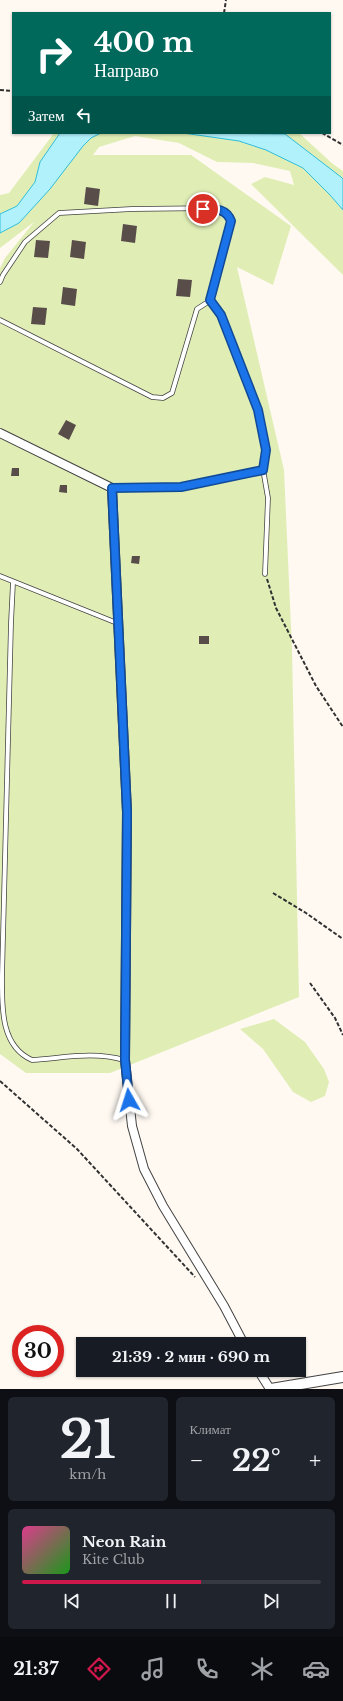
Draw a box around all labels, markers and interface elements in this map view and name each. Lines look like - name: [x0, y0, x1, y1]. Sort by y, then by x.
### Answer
- text: 400 m: [94, 25, 193, 60]
- icon: right: [28, 28, 80, 80]
- text: Направо: [94, 60, 159, 82]
- icon: left: [73, 104, 95, 126]
- text: Затем: [28, 106, 65, 125]
- pin: [186, 192, 220, 226]
- icon: arrive: [192, 198, 214, 220]
- position arrow: [108, 1079, 150, 1121]
- speed limit sign: 30: [12, 1325, 64, 1377]
- text: 21:39 · 2 мин · 690 m: [112, 1347, 270, 1366]
- text: 21: [59, 1408, 116, 1472]
- text: Климат: [190, 1421, 231, 1438]
- text: 22°: [232, 1442, 281, 1479]
- text: −: [190, 1447, 203, 1474]
- text: +: [309, 1447, 321, 1474]
- text: km/h: [69, 1466, 106, 1483]
- text: Neon Rain: [82, 1532, 166, 1551]
- text: Kite Club: [82, 1551, 145, 1568]
- icon: previous: [61, 1590, 83, 1612]
- icon: pause: [160, 1590, 182, 1612]
- icon: next: [260, 1590, 282, 1612]
- icon: directions: [85, 1655, 113, 1683]
- icon: music: [139, 1655, 167, 1683]
- icon: phone: [193, 1655, 221, 1683]
- icon: climate: [248, 1655, 276, 1683]
- icon: car: [302, 1655, 330, 1683]
- text: 21:37: [13, 1658, 59, 1680]

